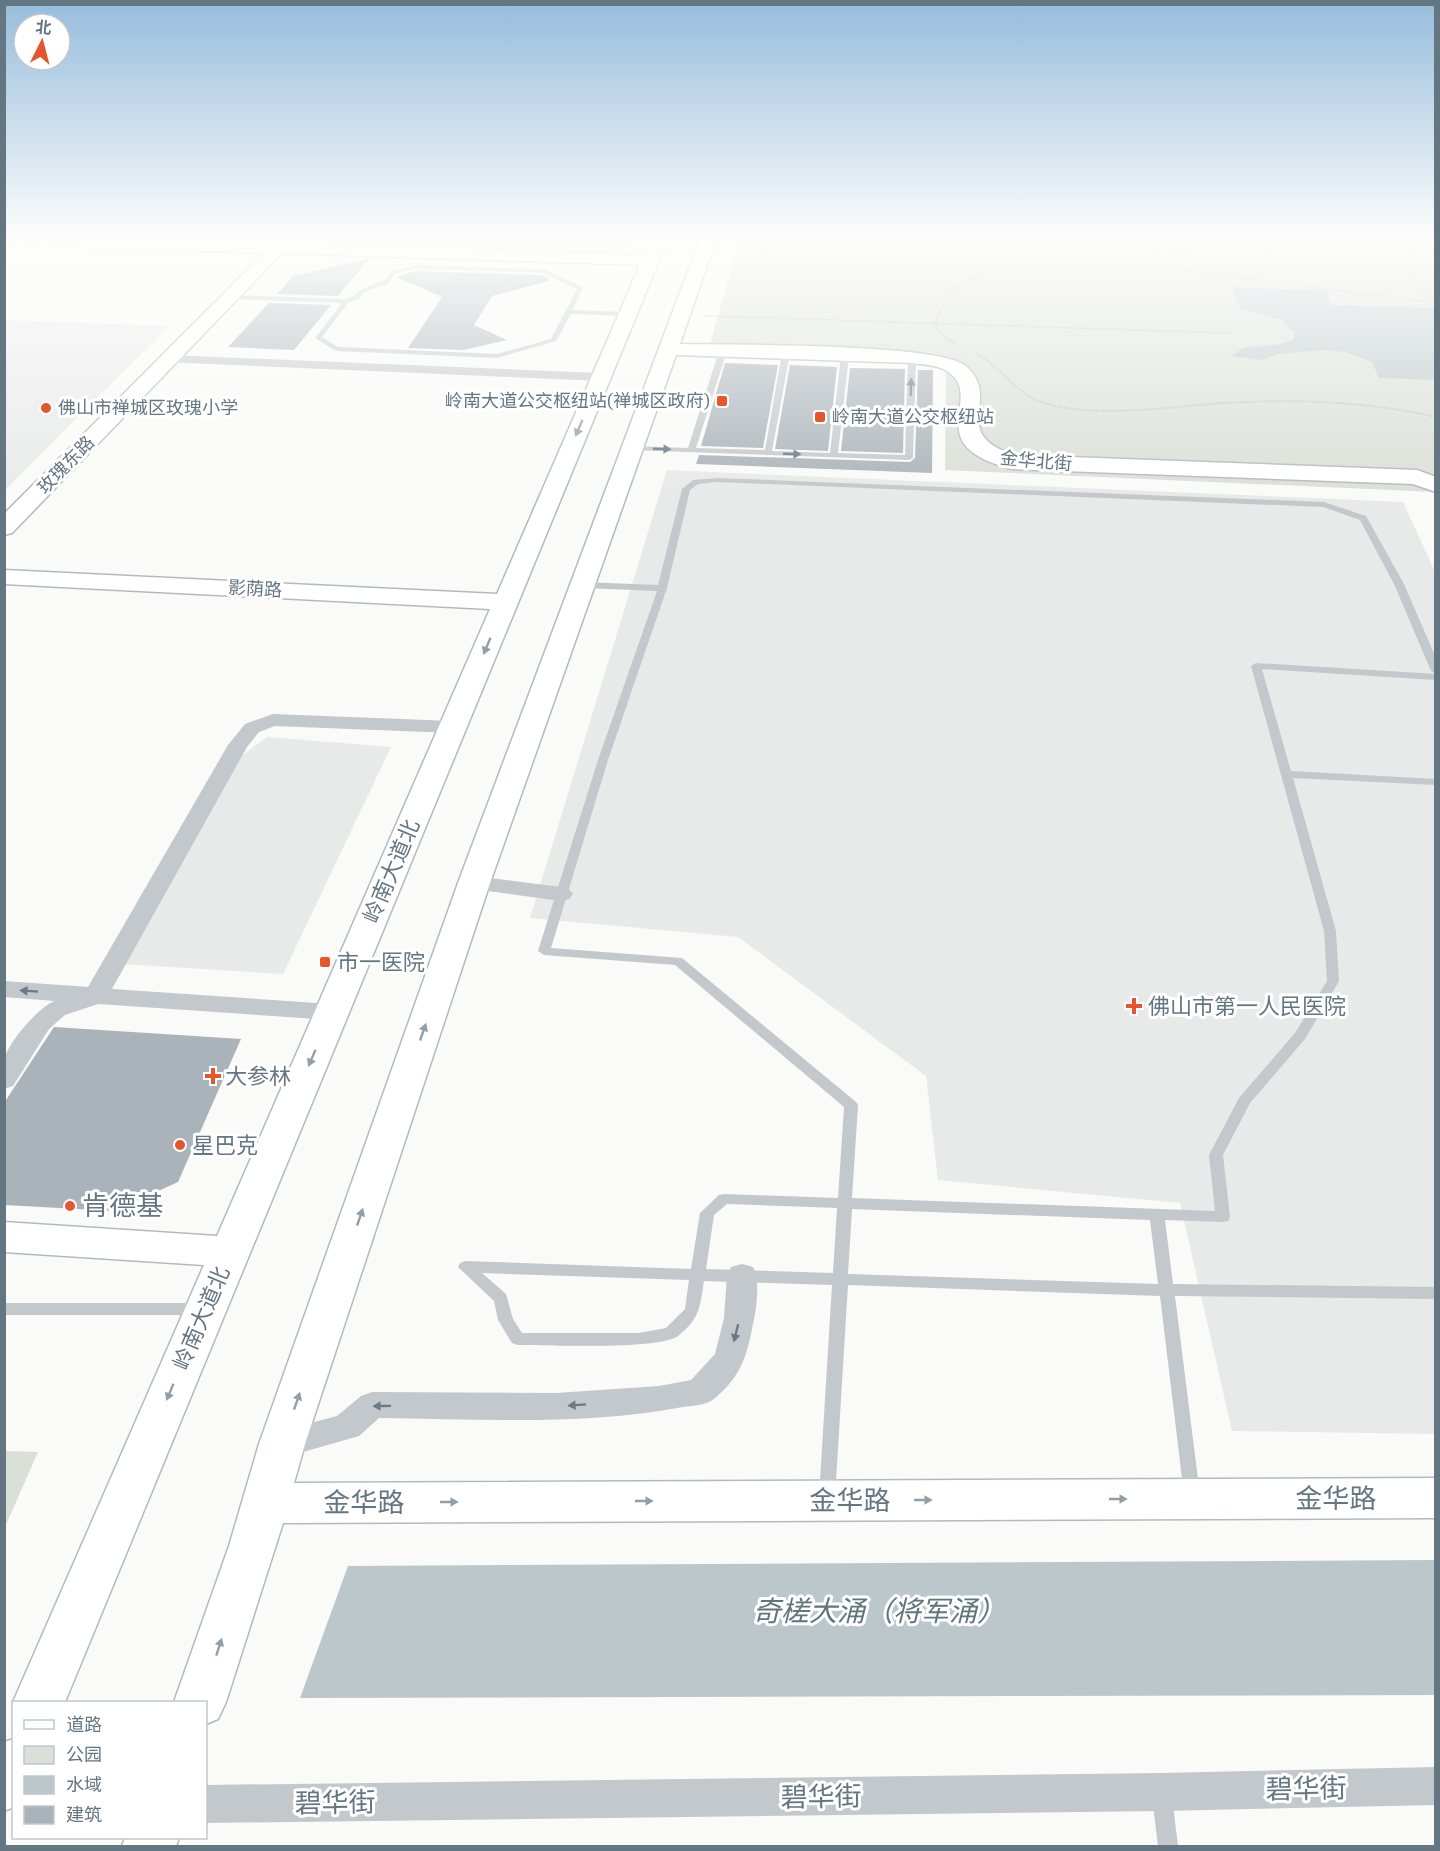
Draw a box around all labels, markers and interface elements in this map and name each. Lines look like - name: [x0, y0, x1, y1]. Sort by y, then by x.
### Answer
- north arrow: [12, 12, 72, 72]
- text: 北: [35, 16, 53, 37]
- one-way arrow: [907, 377, 916, 396]
- place label: 岭南大道公交枢纽站(禅城区政府): [445, 389, 710, 411]
- marker: 岭南大道公交枢纽站(禅城区政府): [715, 394, 729, 408]
- place label: 佛山市禅城区玫瑰小学: [58, 396, 238, 418]
- marker: 佛山市禅城区玫瑰小学: [39, 401, 53, 415]
- place label: 岭南大道公交枢纽站: [832, 405, 994, 427]
- marker: 岭南大道公交枢纽站: [813, 410, 827, 424]
- one-way arrow: [574, 419, 583, 437]
- street label: 玫瑰东路: [32, 431, 98, 498]
- one-way arrow: [653, 445, 672, 454]
- street label: 金华北街: [999, 446, 1073, 474]
- one-way arrow: [782, 449, 801, 459]
- street label: 影荫路: [228, 576, 283, 600]
- one-way arrow: [481, 637, 491, 655]
- street label: 岭南大道北: [357, 815, 424, 926]
- place label: 市一医院: [337, 948, 425, 974]
- marker: 市一医院: [318, 955, 332, 969]
- one-way arrow: [20, 986, 39, 996]
- place label: 佛山市第一人民医院: [1148, 992, 1346, 1018]
- marker: 佛山市第一人民医院: [1125, 997, 1143, 1015]
- one-way arrow: [419, 1023, 428, 1041]
- one-way arrow: [307, 1049, 317, 1067]
- place label: 大参林: [225, 1062, 291, 1088]
- marker: 大参林: [206, 1069, 220, 1083]
- place label: 星巴克: [192, 1131, 258, 1157]
- marker: 星巴克: [173, 1138, 187, 1152]
- place label: 肯德基: [82, 1188, 163, 1220]
- marker: 肯德基: [63, 1199, 77, 1213]
- one-way arrow: [355, 1208, 365, 1226]
- street label: 岭南大道北: [167, 1262, 234, 1373]
- one-way arrow: [730, 1324, 740, 1342]
- one-way arrow: [165, 1383, 175, 1401]
- one-way arrow: [292, 1392, 302, 1410]
- one-way arrow: [567, 1400, 586, 1409]
- one-way arrow: [372, 1401, 391, 1410]
- street label: 金华路: [1296, 1481, 1377, 1513]
- street label: 金华路: [810, 1483, 891, 1515]
- street label: 金华路: [324, 1485, 405, 1517]
- one-way arrow: [914, 1495, 933, 1505]
- one-way arrow: [1109, 1495, 1128, 1504]
- one-way arrow: [635, 1496, 654, 1506]
- one-way arrow: [440, 1497, 459, 1507]
- water label: 奇槎大涌（将军涌）: [753, 1593, 1005, 1627]
- one-way arrow: [215, 1638, 224, 1656]
- legend: [12, 1701, 207, 1839]
- text: 道路: [66, 1713, 102, 1735]
- text: 公园: [66, 1743, 102, 1765]
- street label: 碧华街: [1265, 1770, 1347, 1804]
- text: 水域: [66, 1773, 102, 1795]
- street label: 碧华街: [780, 1778, 862, 1812]
- street label: 碧华街: [294, 1784, 376, 1818]
- text: 建筑: [66, 1803, 102, 1825]

